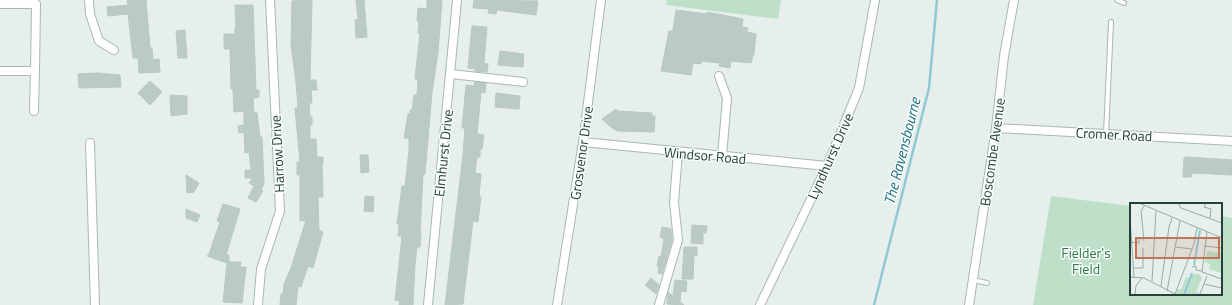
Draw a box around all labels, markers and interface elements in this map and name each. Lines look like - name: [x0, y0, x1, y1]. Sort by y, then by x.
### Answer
- water label: The Ravensbourne: [878, 94, 927, 207]
- street label: Boscombe Avenue: [974, 97, 1010, 207]
- street label: Grosvenor Drive: [564, 105, 598, 201]
- street label: Elmhurst Drive: [428, 108, 458, 198]
- street label: Lyndhurst Drive: [802, 109, 858, 203]
- street label: Harrow Drive: [264, 115, 290, 193]
- street label: Cromer Road: [1075, 122, 1153, 146]
- street label: Windsor Road: [663, 141, 747, 169]
- inset map: [1130, 203, 1222, 295]
- park label: Fielder's Field: [1061, 242, 1111, 279]

